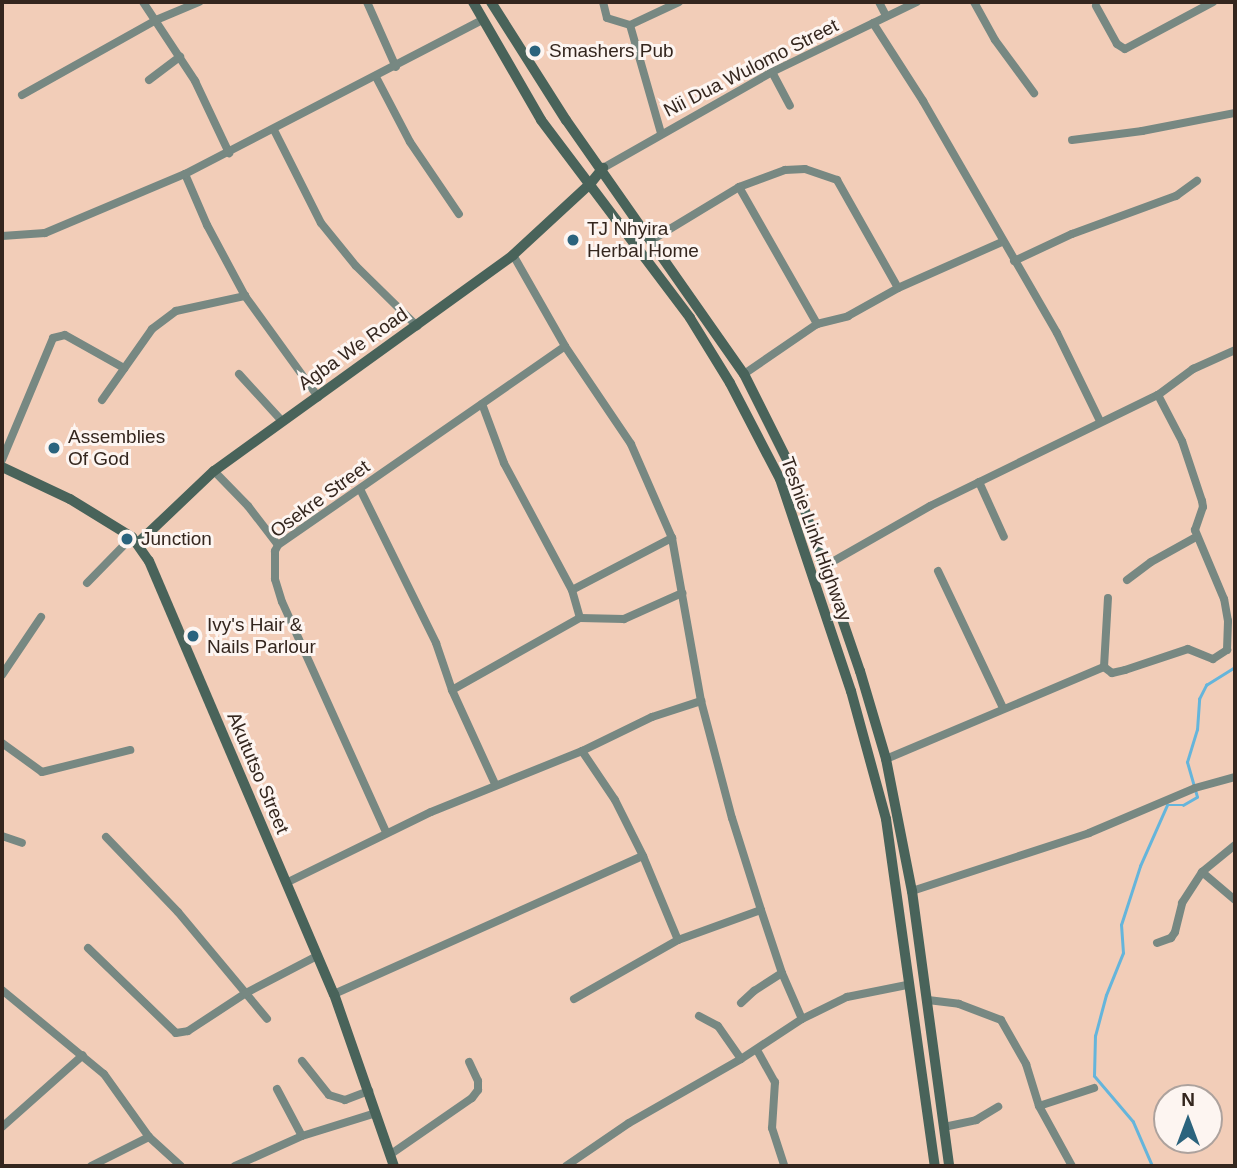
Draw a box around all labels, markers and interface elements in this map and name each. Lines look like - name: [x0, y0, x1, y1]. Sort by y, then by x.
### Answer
- street label: Nii Dua Wulomo Street: [660, 14, 842, 122]
- place label: Smashers Pub: [549, 40, 674, 62]
- marker: Smashers Pub: [527, 43, 543, 59]
- place label: TJ Nhyira Herbal Home: [587, 218, 699, 262]
- marker: TJ Nhyira Herbal Home: [565, 232, 581, 248]
- street label: Agba We Road: [294, 303, 412, 395]
- place label: Assemblies Of God: [68, 426, 165, 470]
- marker: Assemblies Of God: [46, 440, 62, 456]
- street label: Teshie Link Highway: [776, 454, 856, 624]
- street label: Osekre Street: [266, 455, 374, 543]
- place label: Junction: [141, 528, 212, 550]
- marker: Junction: [119, 531, 135, 547]
- place label: Ivy's Hair & Nails Parlour: [207, 614, 316, 658]
- marker: Ivy's Hair & Nails Parlour: [185, 628, 201, 644]
- street label: Akututso Street: [222, 709, 294, 837]
- north arrow: [1153, 1084, 1223, 1154]
- text: N: [1181, 1089, 1195, 1110]

